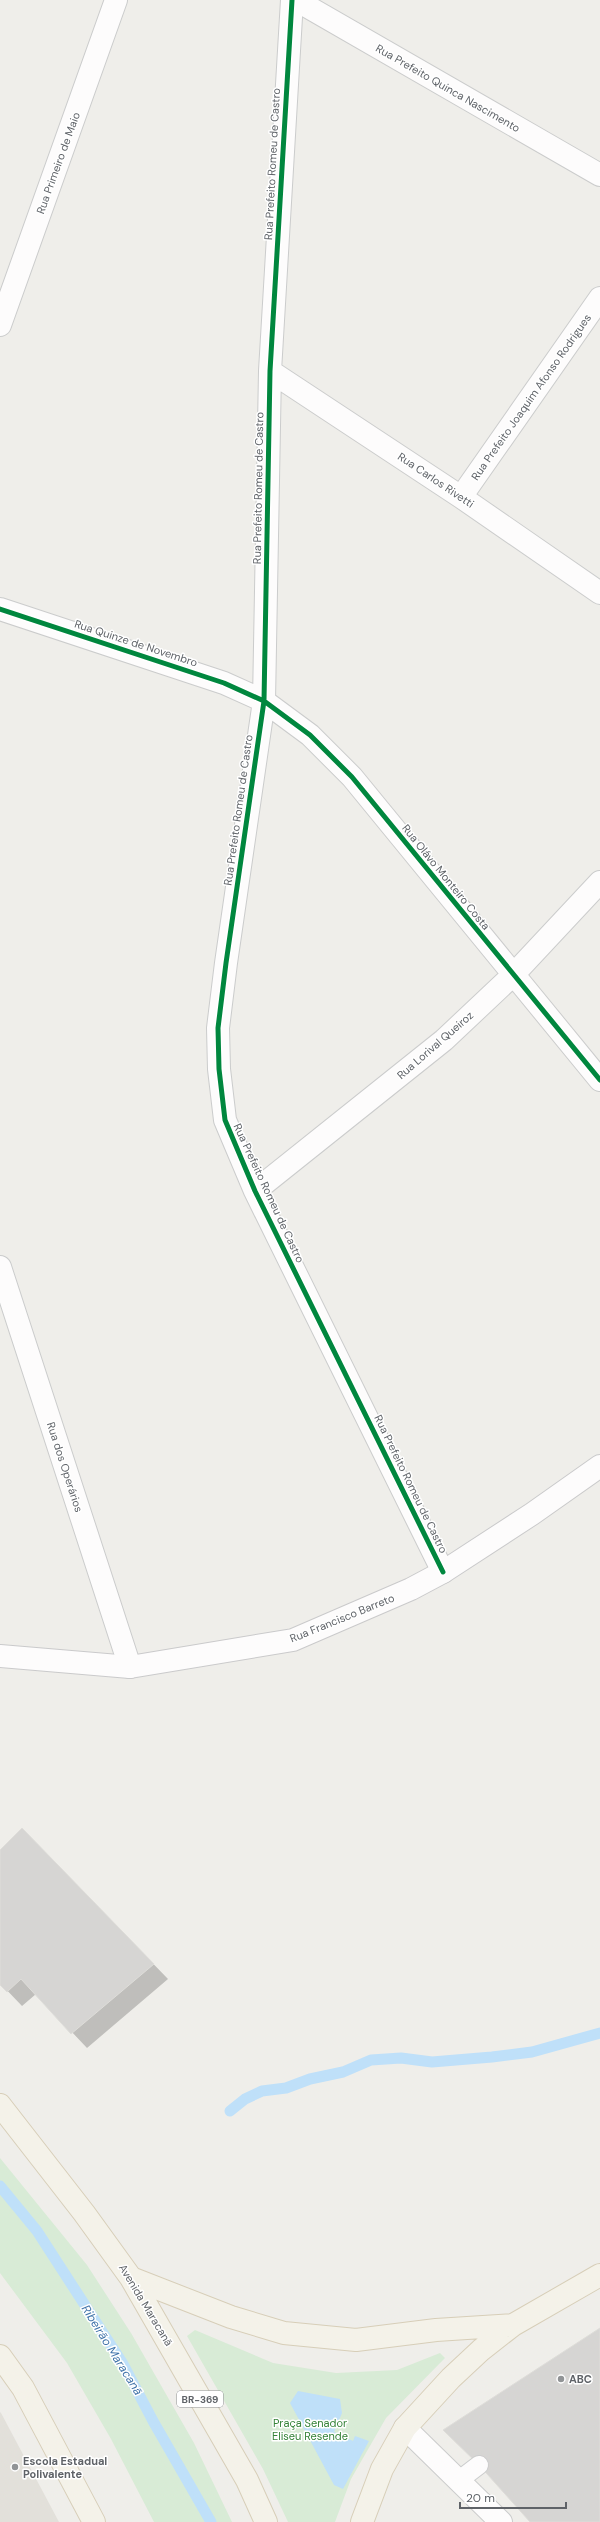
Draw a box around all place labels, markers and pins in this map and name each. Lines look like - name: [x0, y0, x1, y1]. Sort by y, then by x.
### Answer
- place label: ABC: [569, 2372, 592, 2386]
- marker: ABC: [556, 2374, 566, 2384]
- place label: Escola Estadual Polivalente: [23, 2454, 107, 2481]
- marker: Escola Estadual Polivalente: [10, 2462, 20, 2472]

